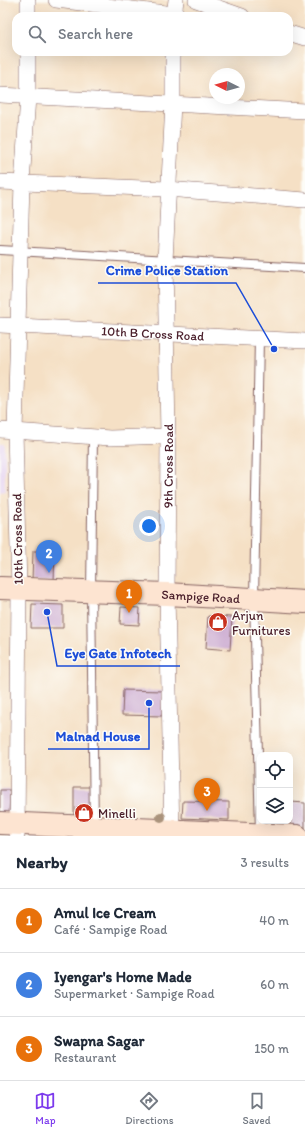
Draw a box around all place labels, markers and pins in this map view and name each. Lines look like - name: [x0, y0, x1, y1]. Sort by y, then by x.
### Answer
- callout: Crime Police Station: [98, 257, 236, 283]
- pin: 2: [36, 540, 62, 573]
- pin: 1: [116, 580, 142, 613]
- place label: Arjun Furnitures: [232, 608, 291, 638]
- shop icon: Arjun Furnitures: [207, 611, 229, 633]
- callout: Eye Gate Infotech: [57, 640, 180, 666]
- callout: Malnad House: [48, 723, 149, 749]
- pin: 3: [194, 778, 220, 811]
- shop icon: Minelli: [73, 802, 95, 824]
- place label: Minelli: [98, 806, 136, 821]

